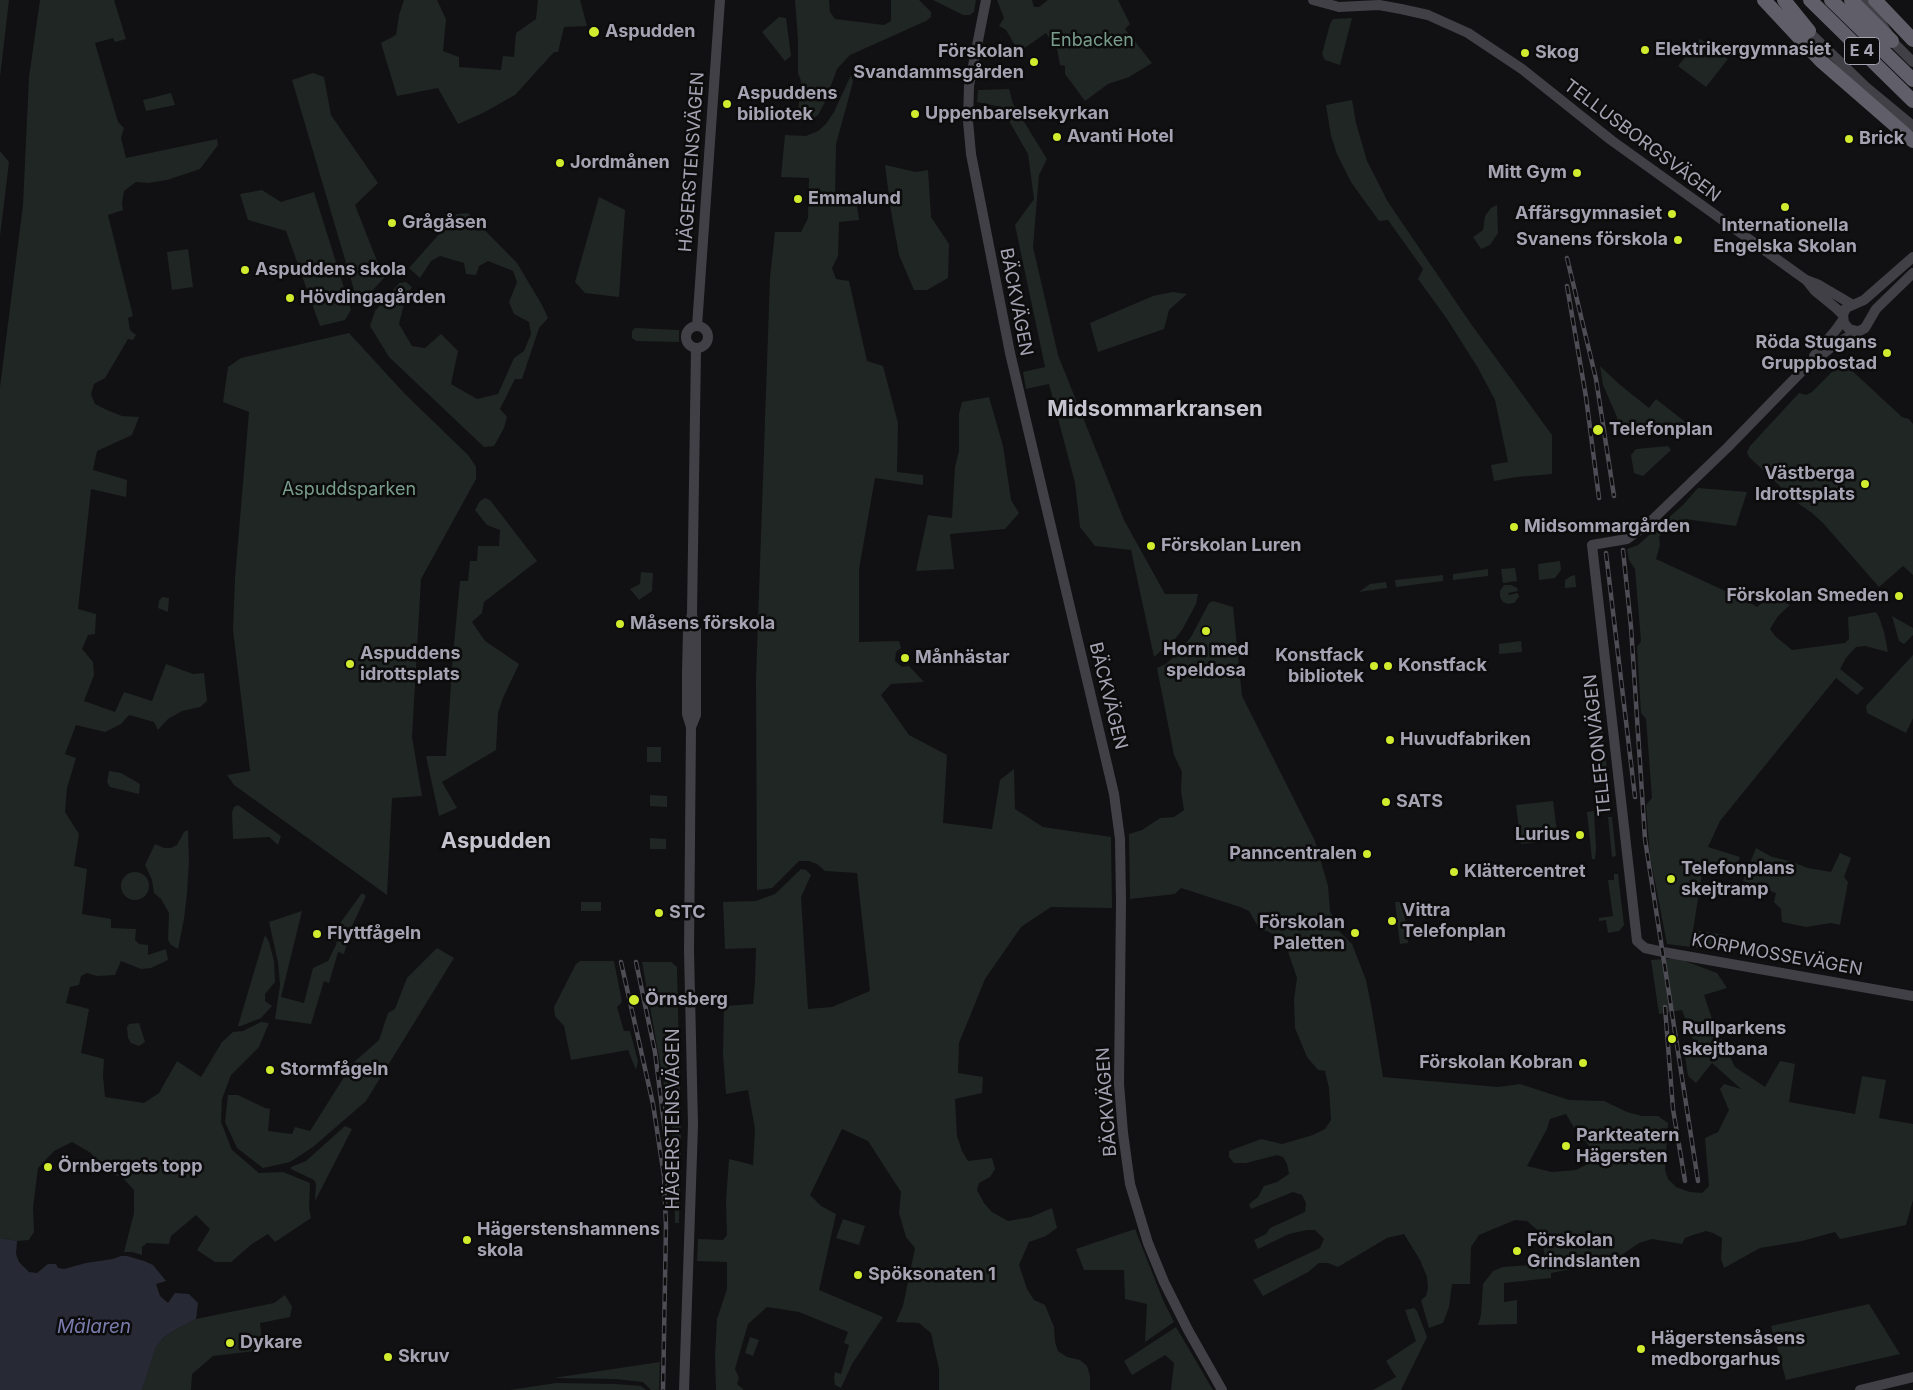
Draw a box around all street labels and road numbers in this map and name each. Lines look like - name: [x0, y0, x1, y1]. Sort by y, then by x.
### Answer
- road number: E 4: [1844, 37, 1880, 64]
- street label: HÄGERSTENSVÄGEN: [675, 71, 709, 253]
- street label: TELLUSBORGSVÄGEN: [1559, 75, 1725, 207]
- street label: BÄCKVÄGEN: [995, 246, 1037, 358]
- street label: BÄCKVÄGEN: [1084, 640, 1132, 752]
- street label: TELEFONVÄGEN: [1580, 673, 1616, 817]
- street label: KORPMOSSEVÄGEN: [1690, 929, 1864, 981]
- street label: HÄGERSTENSVÄGEN: [663, 1029, 685, 1209]
- street label: BÄCKVÄGEN: [1092, 1047, 1122, 1157]

